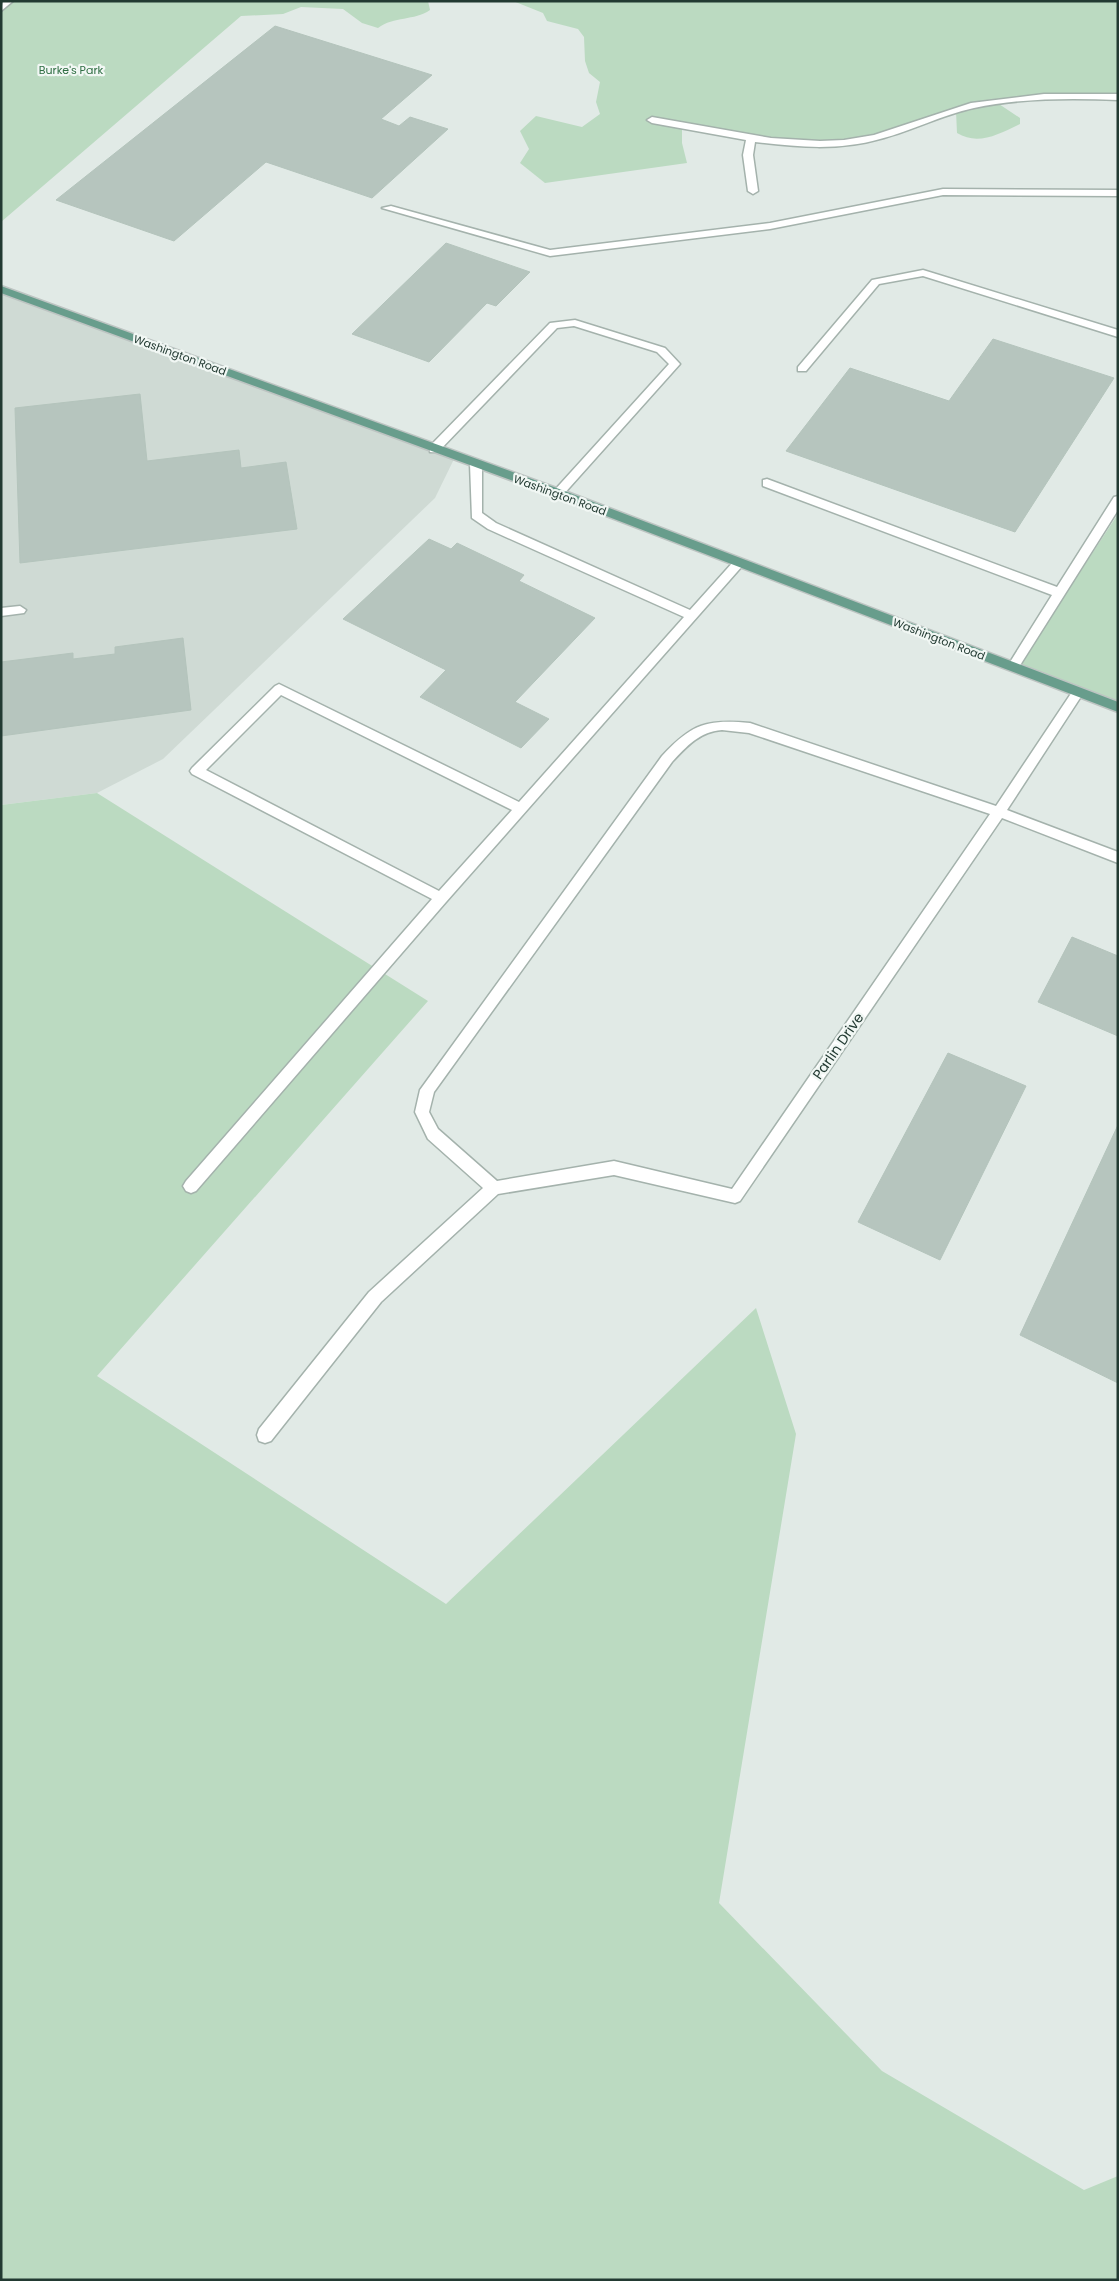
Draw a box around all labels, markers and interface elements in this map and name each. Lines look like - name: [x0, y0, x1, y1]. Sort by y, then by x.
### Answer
- park label: Burke's Park: [39, 62, 104, 78]
- street label: Washington Road: [131, 331, 229, 379]
- street label: Washington Road: [511, 471, 609, 519]
- street label: Washington Road: [890, 614, 988, 664]
- street label: Parlin Drive: [808, 1008, 869, 1083]

